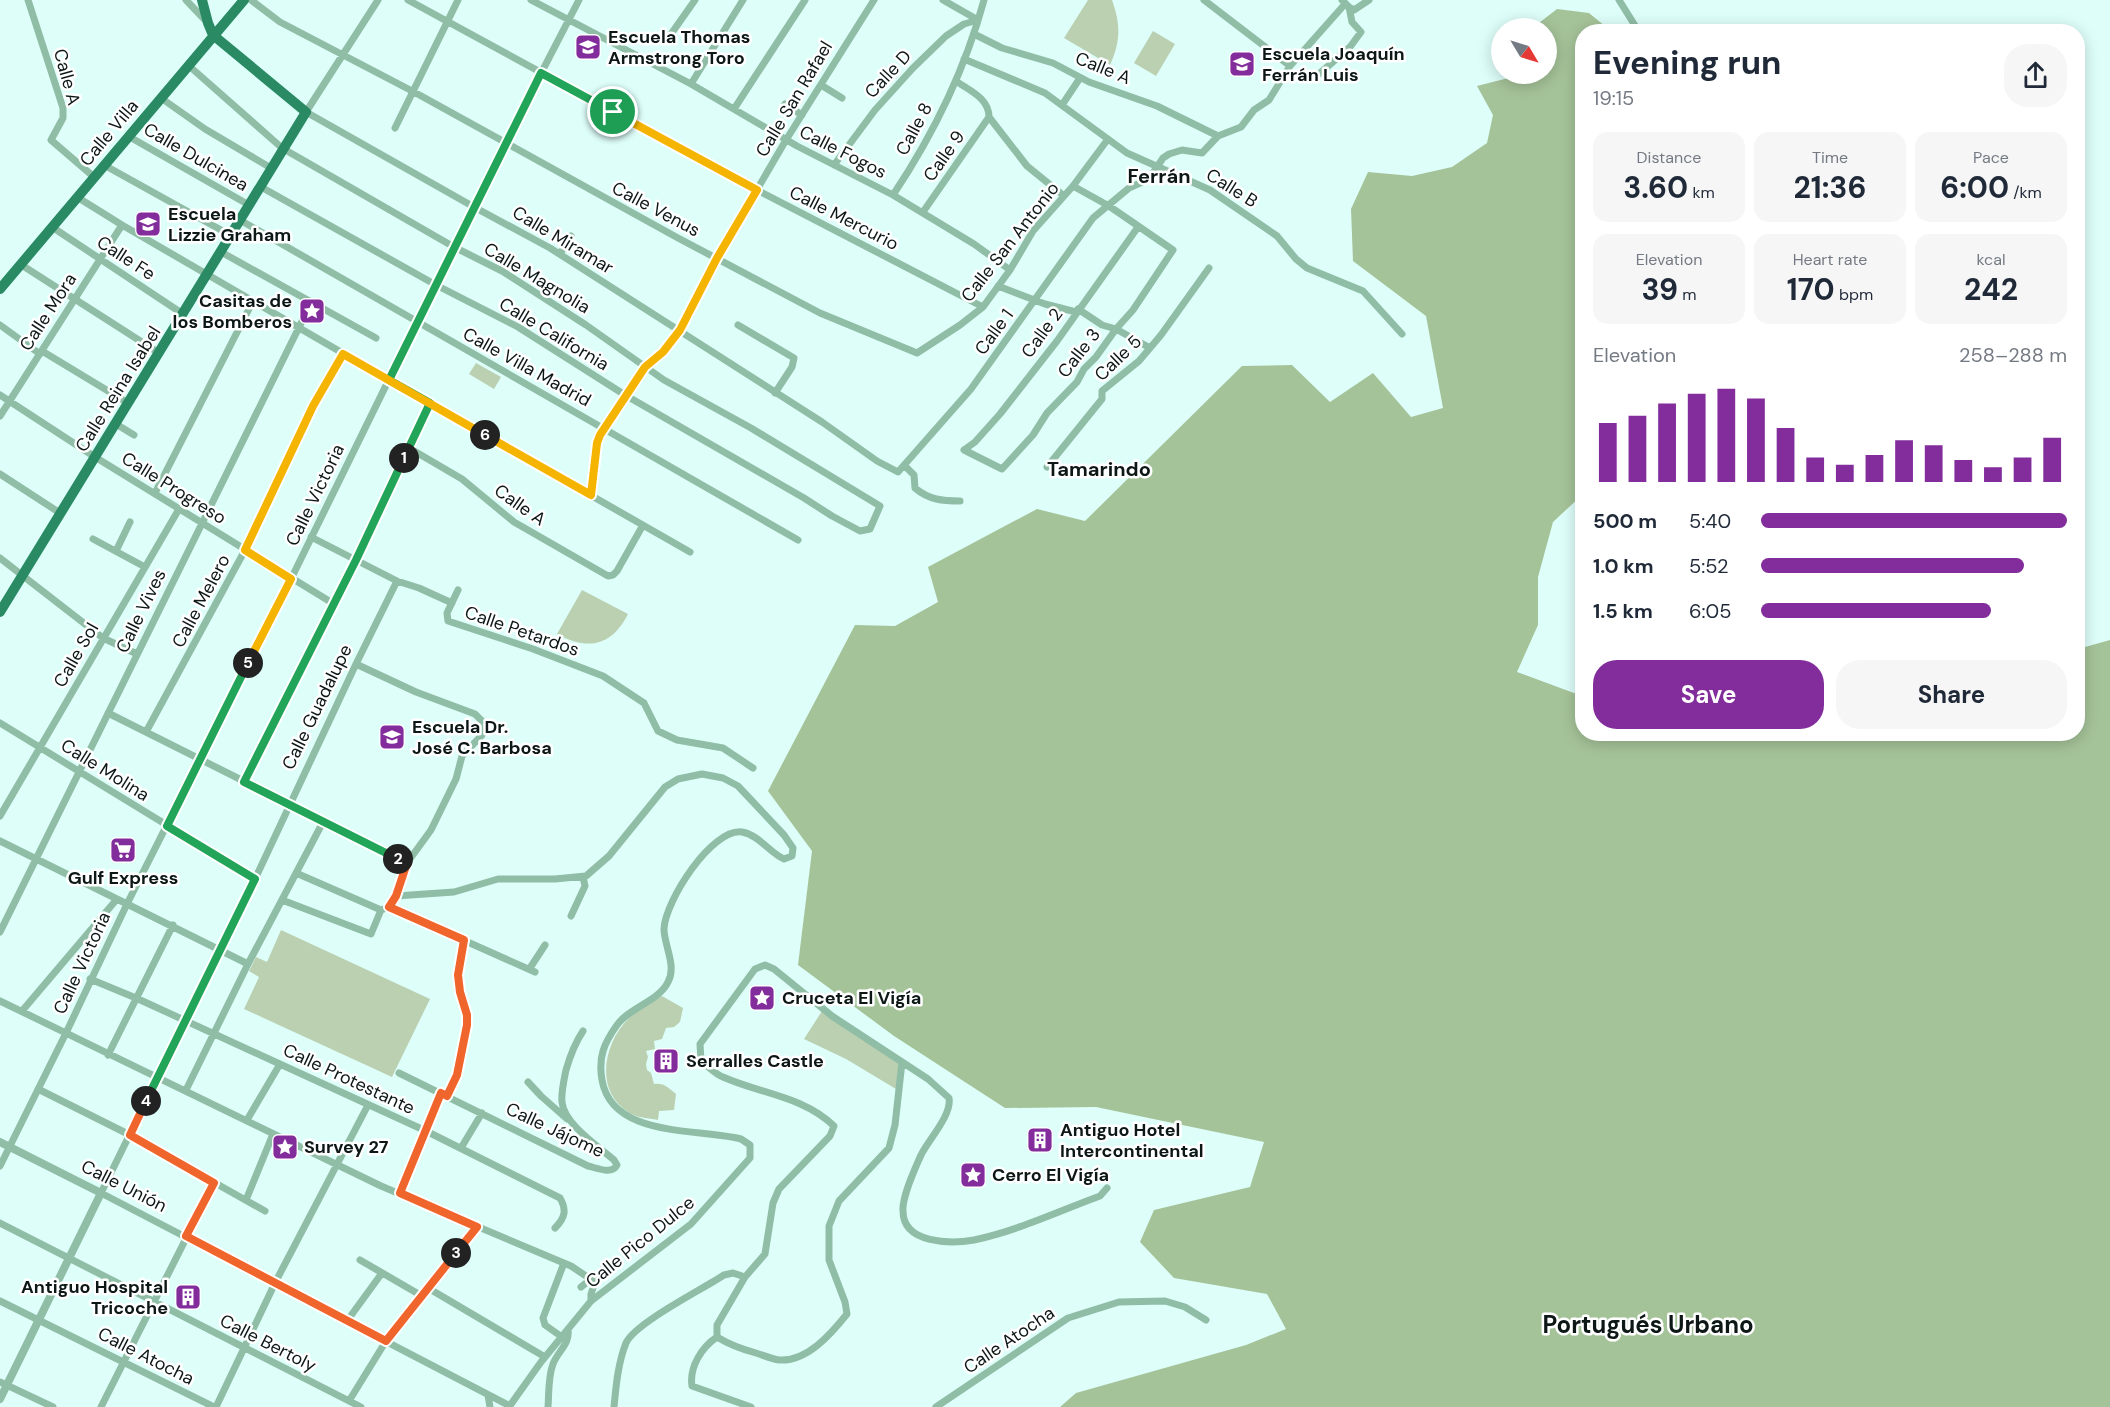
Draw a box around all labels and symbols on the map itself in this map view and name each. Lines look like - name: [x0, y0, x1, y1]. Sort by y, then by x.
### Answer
- north arrow: [1491, 18, 1557, 84]
- place label: Escuela Thomas Armstrong Toro: [608, 25, 750, 70]
- school or university icon: Escuela Thomas Armstrong Toro: [573, 32, 603, 62]
- street label: Calle San Rafael: [750, 37, 838, 161]
- place label: Escuela Joaquín Ferrán Luis: [1262, 42, 1405, 87]
- street label: Calle D: [859, 45, 917, 103]
- street label: Calle A: [48, 46, 86, 108]
- street label: Calle A: [1072, 46, 1134, 90]
- school or university icon: Escuela Joaquín Ferrán Luis: [1227, 49, 1257, 79]
- pin: [587, 86, 638, 137]
- street label: Calle Villa: [74, 95, 144, 171]
- street label: Calle 8: [890, 98, 938, 160]
- street label: Calle Dulcinea: [139, 117, 253, 197]
- street label: Calle Fogos: [795, 120, 891, 184]
- street label: Calle 9: [918, 126, 970, 186]
- district label: Ferrán: [1127, 163, 1191, 189]
- street label: Calle B: [1202, 163, 1262, 213]
- street label: Calle Venus: [608, 176, 704, 242]
- street label: Calle San Antonio: [956, 177, 1064, 307]
- street label: Calle Mercurio: [785, 180, 903, 256]
- street label: Calle Miramar: [508, 200, 618, 280]
- place label: Escuela Lizzie Graham: [168, 202, 291, 247]
- school or university icon: Escuela Lizzie Graham: [133, 209, 163, 239]
- street label: Calle Fe: [92, 230, 160, 286]
- street label: Calle Magnolia: [479, 237, 595, 319]
- street label: Calle Mora: [14, 269, 82, 355]
- place label: Casitas de los Bomberos: [173, 289, 292, 334]
- street label: Calle California: [495, 292, 613, 376]
- place icon: Casitas de los Bomberos: [297, 296, 327, 326]
- street label: Calle 2: [1016, 303, 1068, 363]
- street label: Calle 1: [969, 304, 1019, 360]
- street label: Calle Reina Isabel: [70, 322, 166, 456]
- street label: Calle Villa Madrid: [459, 322, 595, 412]
- street label: Calle 3: [1052, 323, 1106, 383]
- street label: Calle 5: [1089, 330, 1147, 386]
- pin: 6: [470, 420, 500, 450]
- street label: Calle Victoria: [280, 440, 350, 550]
- pin: 1: [389, 443, 419, 473]
- street label: Calle Progreso: [117, 446, 231, 530]
- district label: Tamarindo: [1047, 456, 1151, 482]
- street label: Calle A: [489, 479, 551, 531]
- street label: Calle Melero: [166, 550, 236, 652]
- street label: Calle Vives: [110, 565, 172, 657]
- street label: Calle Petardos: [461, 600, 583, 662]
- street label: Calle Sol: [48, 618, 104, 692]
- street label: Calle Guadalupe: [276, 640, 358, 774]
- pin: 5: [233, 648, 263, 678]
- place label: Escuela Dr. José C. Barbosa: [412, 715, 552, 760]
- school or university icon: Escuela Dr. José C. Barbosa: [377, 722, 407, 752]
- street label: Calle Molina: [56, 733, 154, 807]
- supermarket icon: Gulf Express: [108, 835, 138, 865]
- pin: 2: [383, 844, 413, 874]
- place label: Gulf Express: [68, 866, 178, 890]
- street label: Calle Victoria: [48, 908, 116, 1018]
- place icon: Cruceta El Vigía: [747, 983, 777, 1013]
- place label: Cruceta El Vigía: [782, 986, 921, 1010]
- street label: Calle Protestante: [279, 1038, 419, 1120]
- building icon: Serralles Castle: [651, 1046, 681, 1076]
- place label: Serralles Castle: [686, 1049, 824, 1073]
- pin: 4: [131, 1086, 161, 1116]
- street label: Calle Jájome: [502, 1097, 608, 1163]
- place label: Antiguo Hotel Intercontinental: [1060, 1118, 1204, 1163]
- building icon: Antiguo Hotel Intercontinental: [1025, 1125, 1055, 1155]
- place icon: Survey 27: [270, 1132, 300, 1162]
- place label: Survey 27: [304, 1135, 389, 1159]
- street label: Calle Unión: [77, 1154, 171, 1218]
- place icon: Cerro El Vigía: [958, 1160, 988, 1190]
- place label: Cerro El Vigía: [992, 1163, 1109, 1187]
- street label: Calle Pico Dulce: [581, 1191, 699, 1293]
- pin: 3: [441, 1238, 471, 1268]
- place label: Antiguo Hospital Tricoche: [21, 1275, 168, 1320]
- building icon: Antiguo Hospital Tricoche: [173, 1282, 203, 1312]
- street label: Calle Atocha: [959, 1301, 1059, 1379]
- street label: Calle Bertoly: [216, 1308, 320, 1378]
- district label: Portugués Urbano: [1542, 1309, 1754, 1340]
- street label: Calle Atocha: [94, 1322, 198, 1390]

